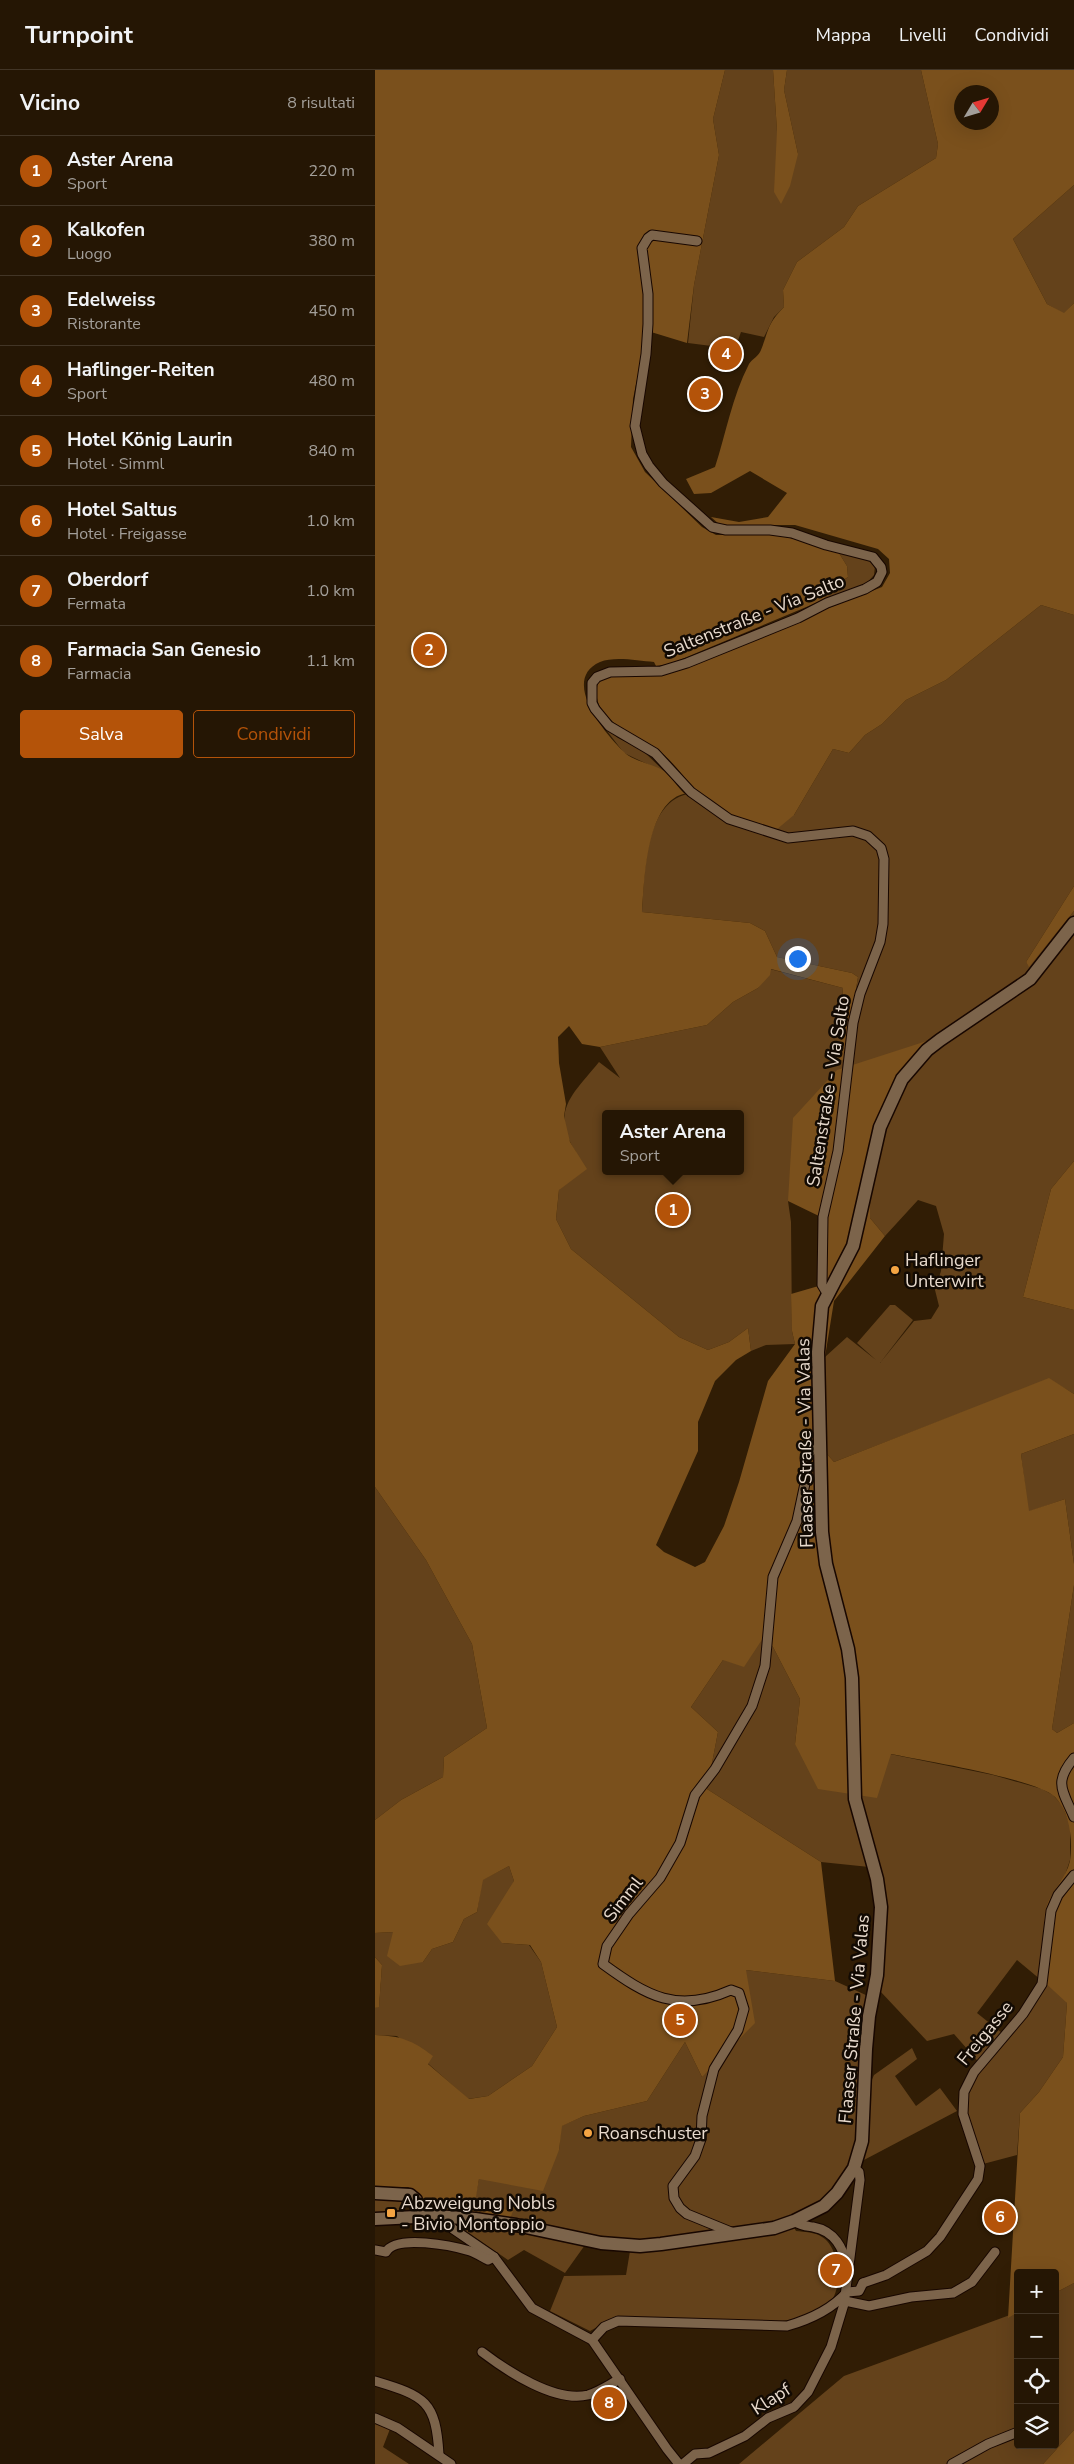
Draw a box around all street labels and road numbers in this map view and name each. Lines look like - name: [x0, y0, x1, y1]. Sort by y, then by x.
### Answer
- street label: Saltenstraße - Via Salto: [660, 569, 848, 663]
- street label: Saltenstraße - Via Salto: [801, 994, 855, 1188]
- street label: Flaaser Straße - Via Valas: [791, 1338, 819, 1548]
- street label: Simml: [598, 1871, 649, 1927]
- street label: Flaaser Straße - Via Valas: [833, 1914, 875, 2124]
- street label: Freigasse: [952, 1996, 1018, 2070]
- street label: Klapf: [747, 2377, 796, 2421]

